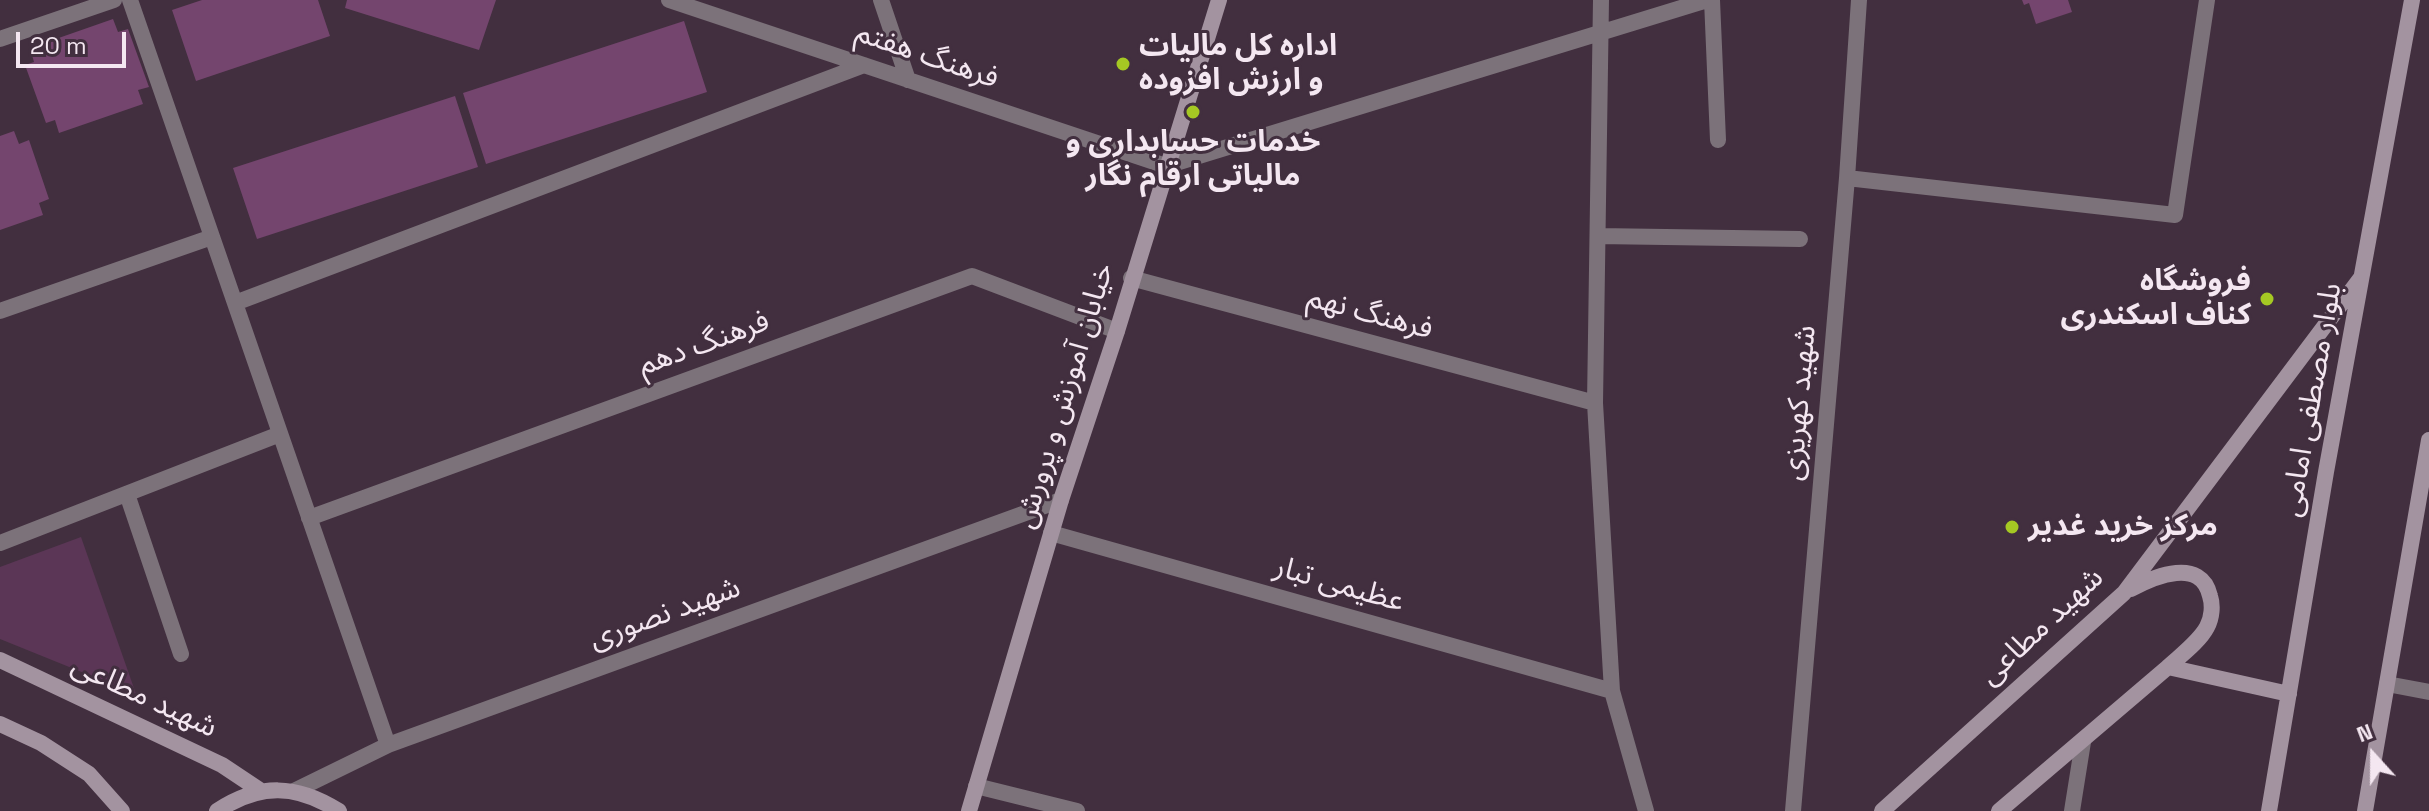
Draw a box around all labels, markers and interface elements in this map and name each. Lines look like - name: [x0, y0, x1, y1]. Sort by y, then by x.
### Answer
- street label: فرهنگ هفتم: [851, 15, 1003, 97]
- scale bar: [20, 16, 130, 66]
- place label: اداره کل مالیات و ارزش افزوده: [1139, 29, 1337, 100]
- text: 20 m: [30, 30, 87, 61]
- marker: اداره کل مالیات و ارزش افزوده: [1114, 55, 1132, 73]
- marker: خدمات حسابداری و مالیاتی ارقام نگار: [1184, 103, 1202, 121]
- place label: خدمات حسابداری و مالیاتی ارقام نگار: [1066, 125, 1320, 196]
- street label: خیابان آموزش و پرورش: [1008, 259, 1122, 533]
- place label: فروشگاه کناف اسکندری: [2061, 264, 2251, 334]
- street label: فرهنگ نهم: [1303, 280, 1437, 348]
- street label: بلوار مصطفی امامی: [2274, 280, 2350, 520]
- marker: فروشگاه کناف اسکندری: [2258, 290, 2276, 308]
- street label: فرهنگ دهم: [633, 304, 775, 384]
- street label: شهید کهریزی: [1775, 324, 1825, 482]
- place label: مرکز خرید غدیر: [2028, 509, 2218, 545]
- marker: مرکز خرید غدیر: [2003, 518, 2021, 536]
- street label: عظیمی تبار: [1270, 549, 1408, 621]
- street label: شهید مطاعی: [1972, 560, 2112, 694]
- street label: شهید نصوری: [585, 570, 745, 658]
- street label: شهید مطاعی: [65, 648, 223, 746]
- north arrow: [2333, 715, 2413, 795]
- text: N: [2352, 717, 2376, 748]

